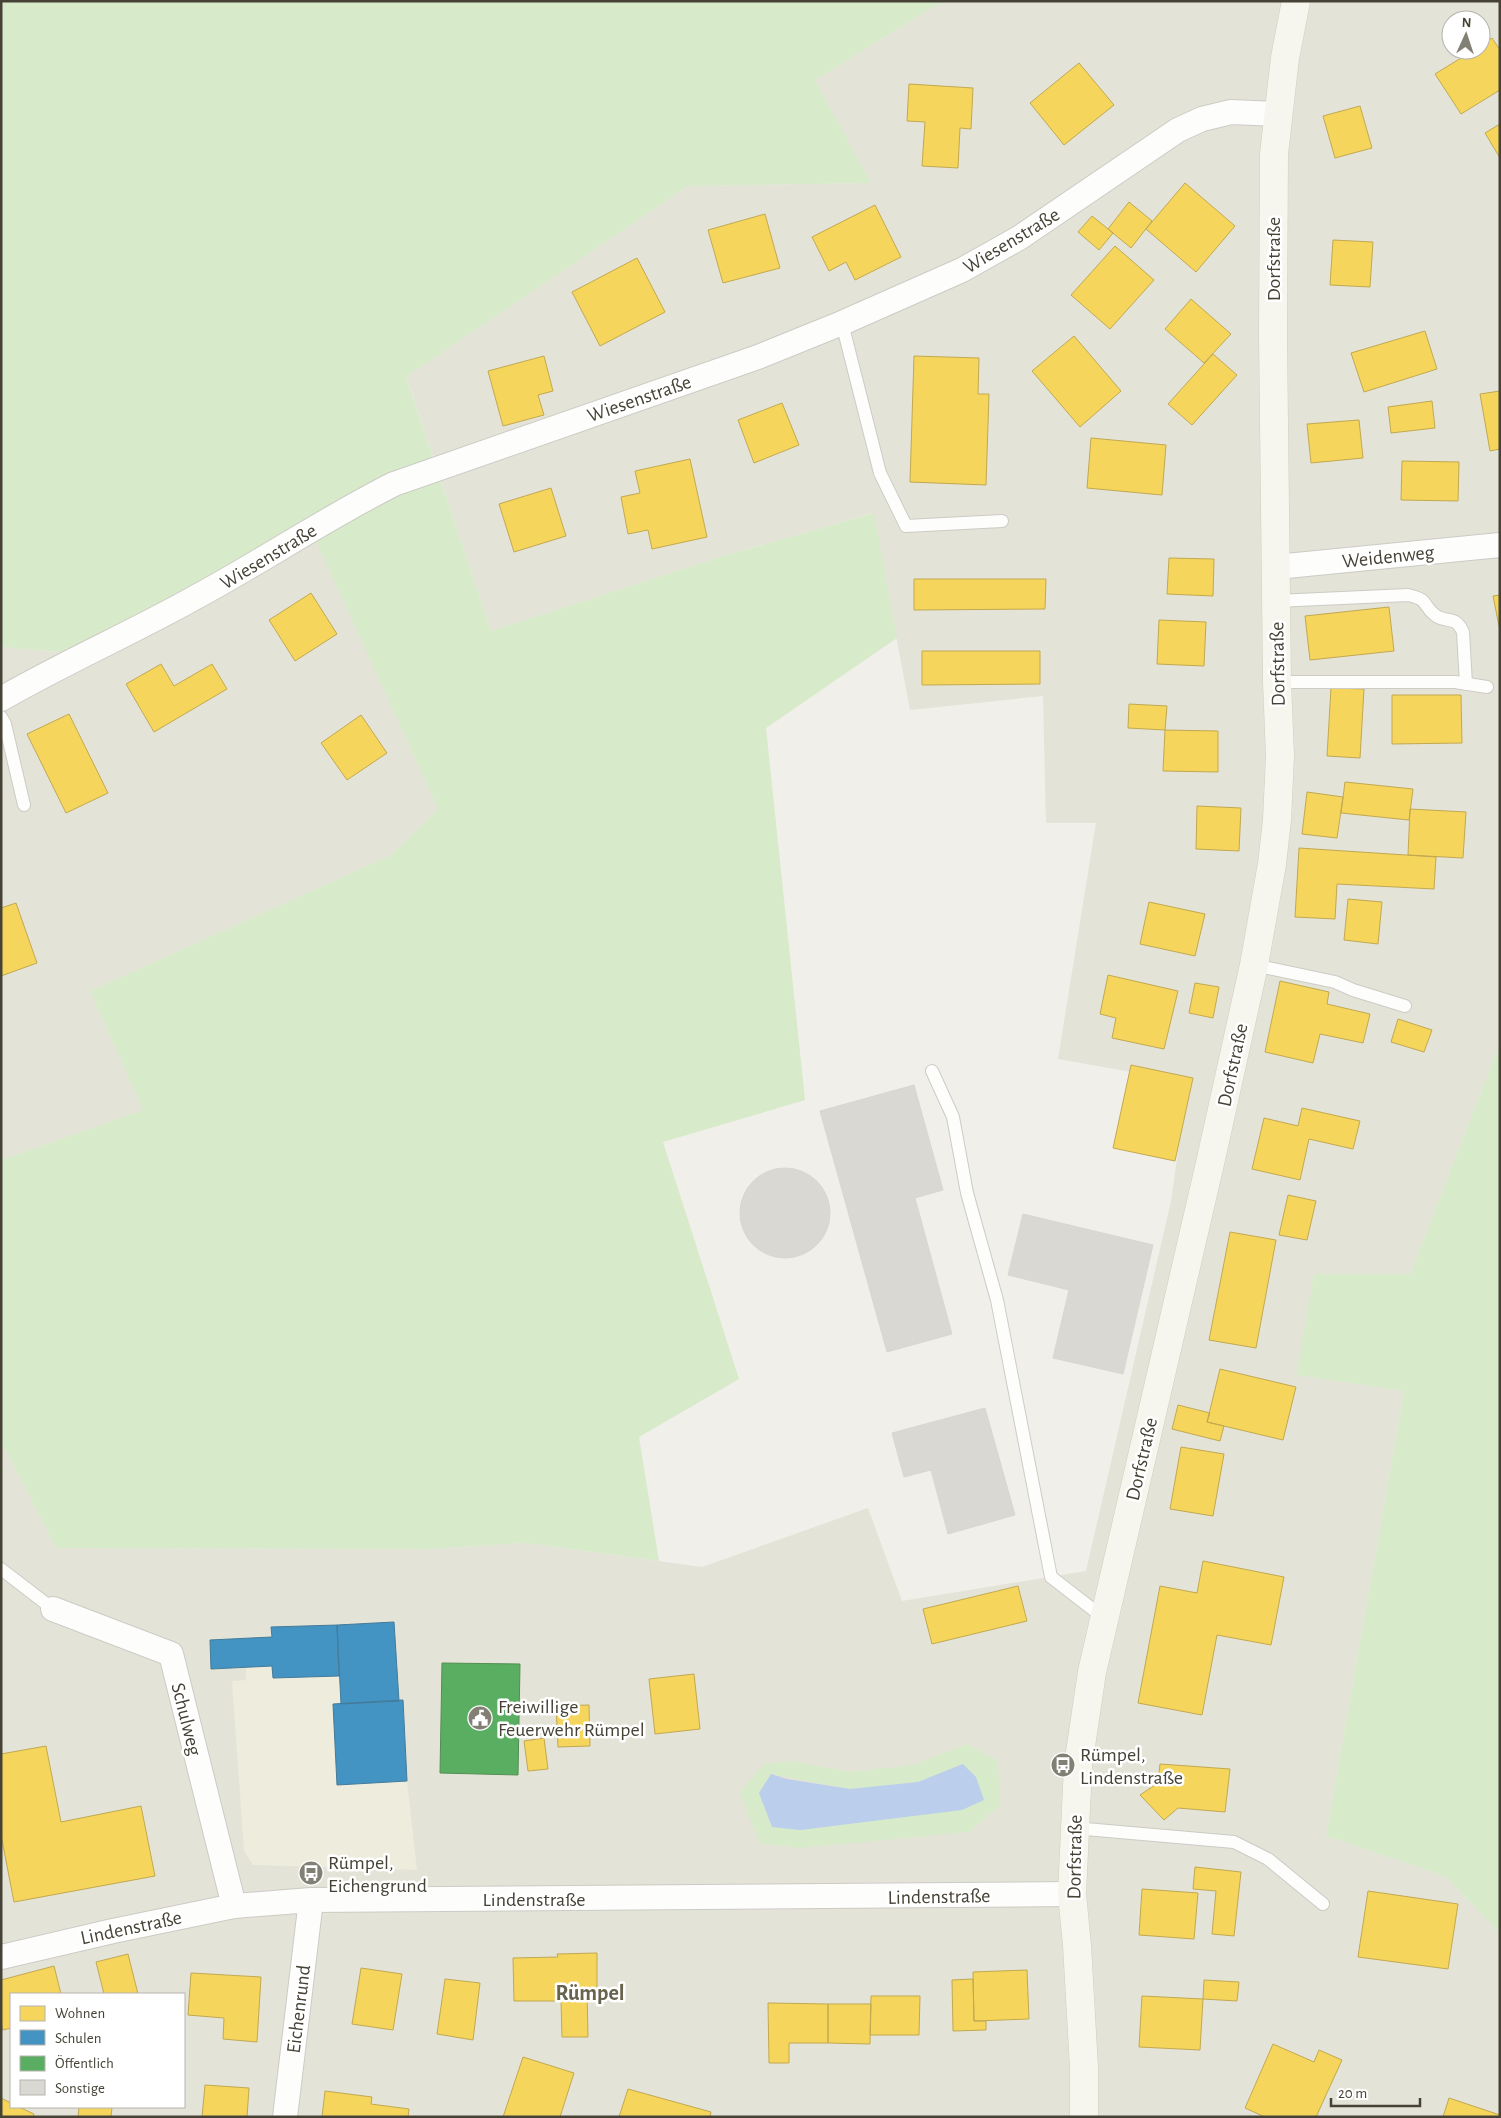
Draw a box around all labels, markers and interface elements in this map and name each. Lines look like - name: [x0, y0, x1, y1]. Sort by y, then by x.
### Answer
- north arrow: [1441, 10, 1491, 60]
- text: N: [1461, 16, 1472, 30]
- street label: Wiesenstraße: [960, 204, 1063, 277]
- street label: Dorfstraße: [1264, 217, 1284, 301]
- street label: Wiesenstraße: [585, 372, 694, 426]
- street label: Wiesenstraße: [217, 520, 320, 593]
- street label: Weidenweg: [1341, 542, 1435, 572]
- street label: Dorfstraße: [1267, 621, 1289, 706]
- street label: Dorfstraße: [1214, 1022, 1252, 1109]
- street label: Dorfstraße: [1123, 1416, 1161, 1503]
- street label: Schulweg: [167, 1681, 205, 1758]
- place label: Freiwillige Feuerwehr Rümpel: [498, 1697, 645, 1740]
- public building icon: Freiwillige Feuerwehr Rümpel: [467, 1705, 493, 1731]
- place label: Rümpel, Lindenstraße: [1080, 1745, 1183, 1788]
- bus stop icon: Rümpel, Lindenstraße: [1050, 1752, 1076, 1778]
- street label: Dorfstraße: [1064, 1815, 1086, 1900]
- place label: Rümpel, Eichengrund: [328, 1853, 427, 1896]
- bus stop icon: Rümpel, Eichengrund: [298, 1860, 324, 1886]
- street label: Lindenstraße: [887, 1886, 991, 1908]
- street label: Lindenstraße: [483, 1890, 585, 1910]
- street label: Lindenstraße: [79, 1907, 184, 1948]
- street label: Eichenrund: [284, 1964, 314, 2055]
- district label: Rümpel: [555, 1982, 625, 2004]
- legend: [10, 1993, 185, 2108]
- text: Wohnen: [55, 2006, 105, 2021]
- text: Schulen: [55, 2031, 101, 2046]
- text: Öffentlich: [55, 2054, 114, 2071]
- scale bar: [1331, 2076, 1420, 2108]
- text: Sonstige: [55, 2081, 105, 2096]
- text: 20 m: [1338, 2086, 1367, 2101]

